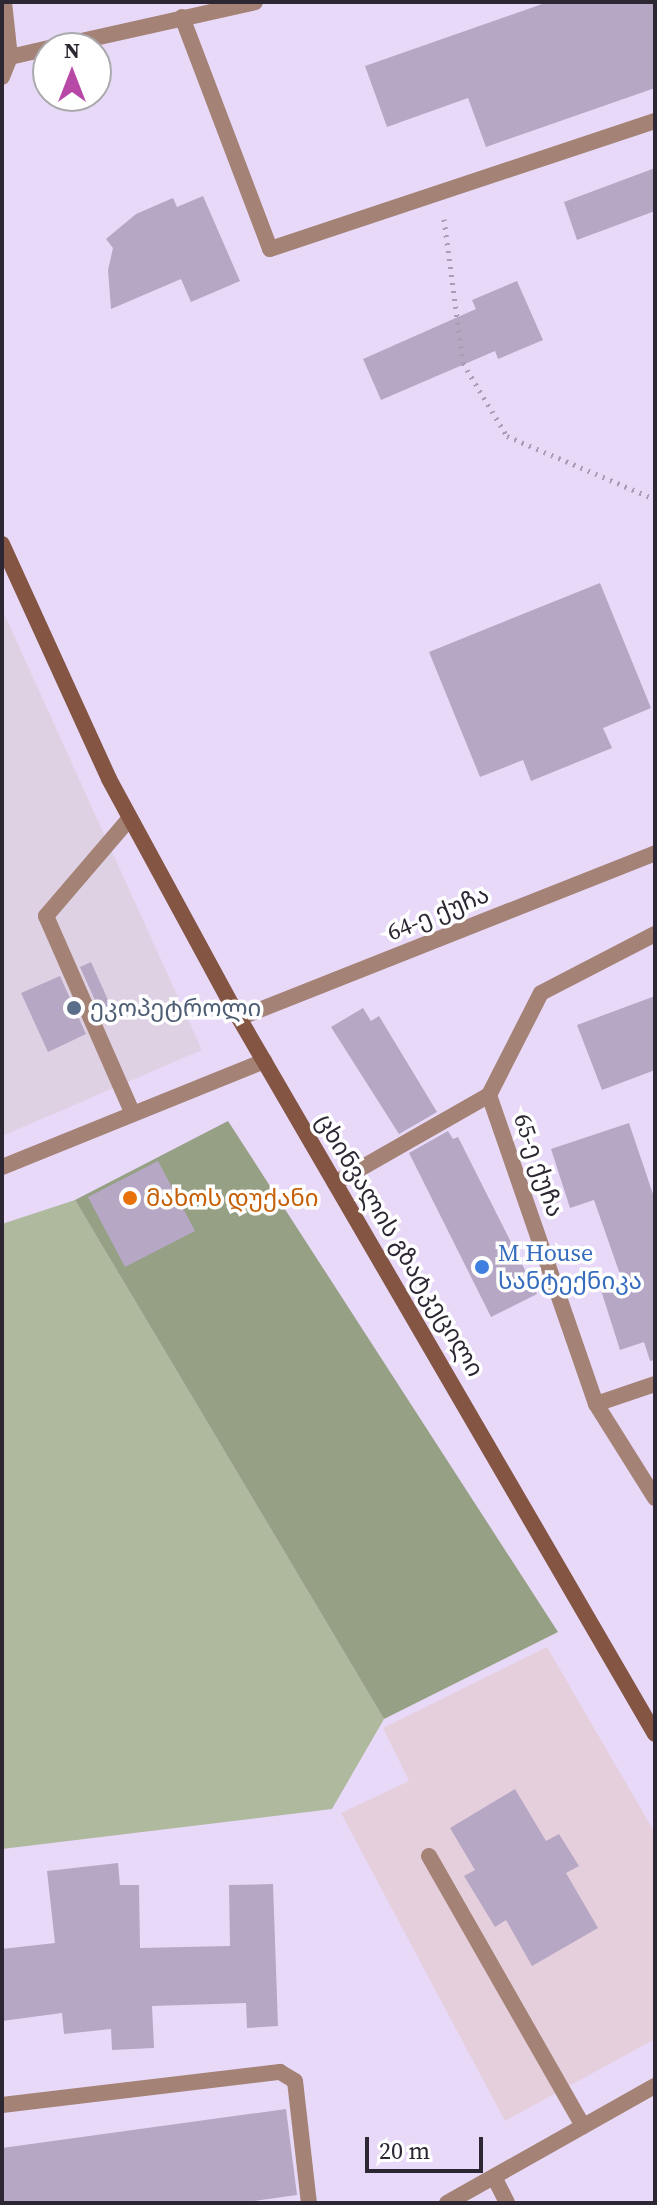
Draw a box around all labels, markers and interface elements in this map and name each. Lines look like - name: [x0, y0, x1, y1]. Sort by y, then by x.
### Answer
- north arrow: [32, 32, 112, 112]
- text: N: [64, 35, 80, 65]
- street label: 64-ე ქუჩა: [383, 880, 493, 946]
- place label: ეკოპეტროლი: [90, 994, 261, 1022]
- marker: ეკოპეტროლი: [65, 999, 83, 1017]
- street label: ცხინვალის გზატკეცილი: [310, 1108, 490, 1382]
- street label: 65-ე ქუჩა: [508, 1110, 570, 1220]
- place label: მახოს დუქანი: [146, 1184, 319, 1212]
- marker: მახოს დუქანი: [121, 1189, 139, 1207]
- place label: M House სანტექნიკა: [498, 1239, 642, 1295]
- marker: M House სანტექნიკა: [473, 1258, 491, 1276]
- scale bar: [369, 2121, 487, 2171]
- text: 20 m: [379, 2134, 430, 2167]

